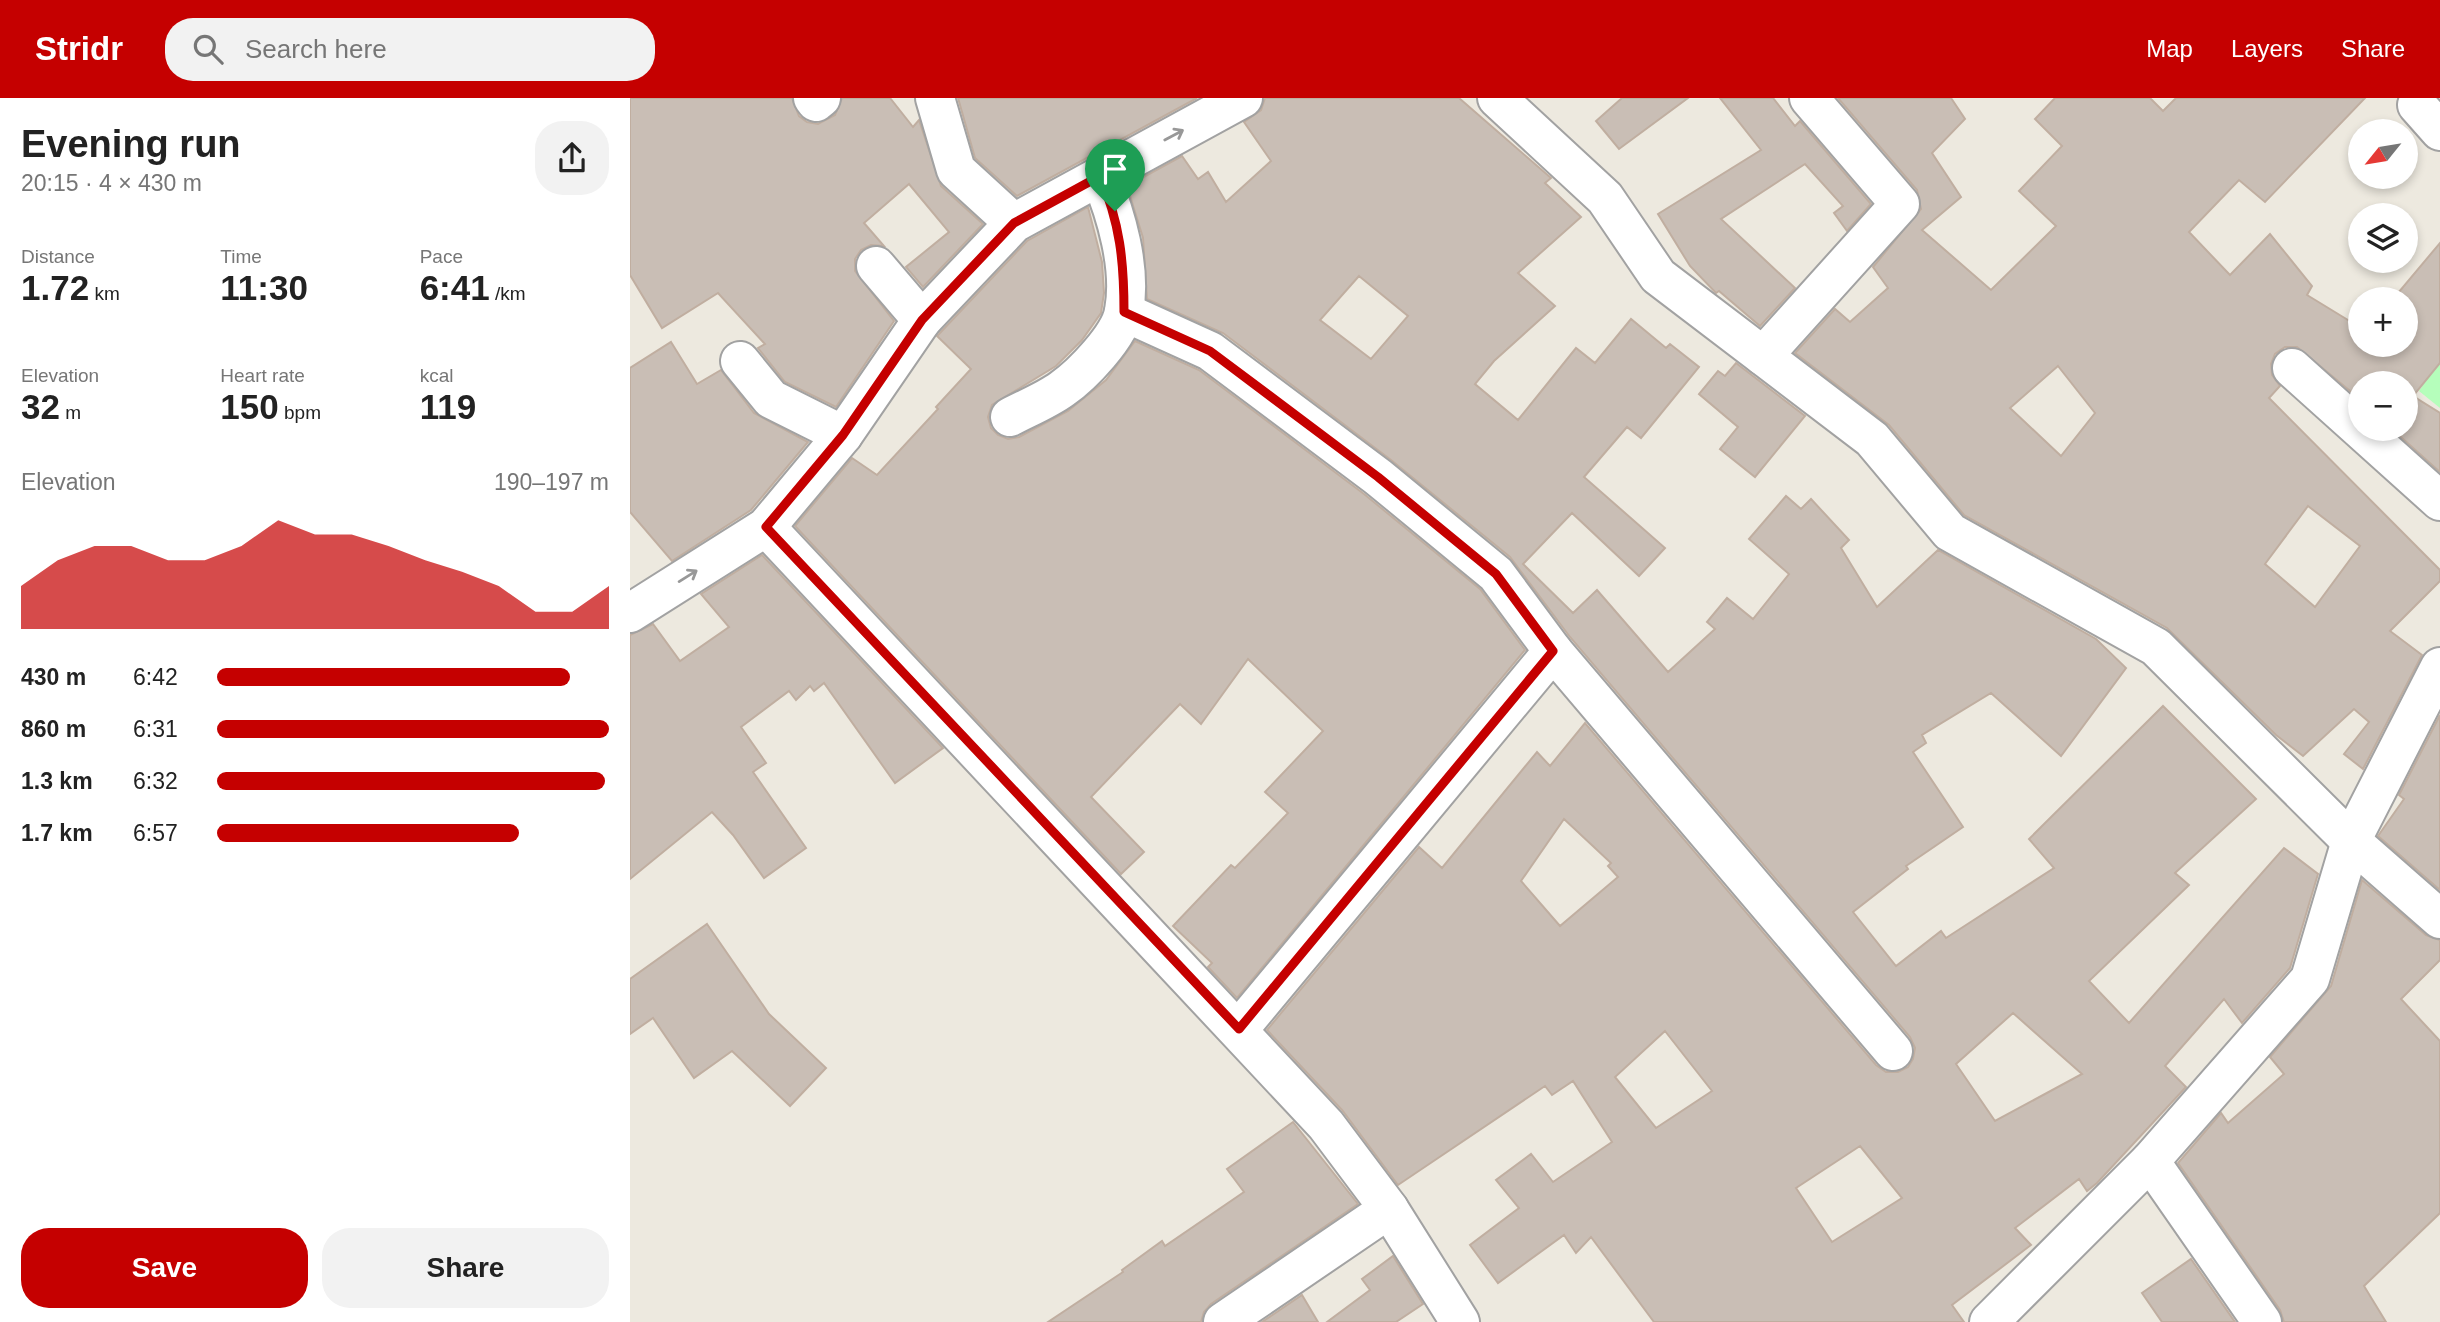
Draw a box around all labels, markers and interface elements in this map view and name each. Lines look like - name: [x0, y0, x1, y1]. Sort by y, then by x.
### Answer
- search box: [165, 18, 655, 81]
- text: Stridr: [35, 30, 123, 67]
- icon: search: [189, 30, 227, 68]
- text: Search here: [245, 34, 387, 64]
- text: Map: [2146, 35, 2193, 62]
- text: Layers: [2231, 35, 2303, 62]
- text: Share: [2341, 35, 2405, 62]
- north arrow: [2348, 119, 2418, 189]
- map controls: [2348, 119, 2418, 441]
- button: share: [535, 121, 609, 195]
- text: Evening run: [21, 123, 241, 165]
- one-way arrow: [1163, 128, 1184, 142]
- pin: [1085, 139, 1145, 211]
- icon: arrive: [1096, 150, 1134, 188]
- text: 20:15 · 4 × 430 m: [21, 170, 202, 196]
- button: layers: [2348, 203, 2418, 273]
- text: Distance: [21, 246, 95, 267]
- text: Time: [220, 246, 262, 267]
- text: Pace: [420, 246, 463, 267]
- text: 1.72: [21, 268, 89, 307]
- text: 11:30: [220, 268, 308, 307]
- text: 6:41: [420, 268, 490, 307]
- text: km: [89, 283, 120, 304]
- text: /km: [490, 283, 526, 304]
- button: +: [2348, 287, 2418, 357]
- text: Elevation: [21, 365, 99, 386]
- text: Heart rate: [220, 365, 305, 386]
- text: kcal: [420, 365, 453, 386]
- button: −: [2348, 371, 2418, 441]
- text: 32: [21, 387, 60, 426]
- text: 150: [220, 387, 279, 426]
- text: 119: [420, 387, 476, 426]
- text: m: [60, 402, 81, 423]
- text: bpm: [279, 402, 321, 423]
- text: Elevation: [21, 469, 116, 495]
- text: 190–197 m: [494, 469, 609, 495]
- one-way arrow: [677, 569, 697, 583]
- text: 430 m: [21, 664, 86, 690]
- text: 6:42: [133, 664, 178, 690]
- text: 860 m: [21, 716, 86, 742]
- text: 6:31: [133, 716, 178, 742]
- text: 1.3 km: [21, 768, 93, 794]
- text: 6:32: [133, 768, 178, 794]
- text: 1.7 km: [21, 820, 93, 846]
- text: 6:57: [133, 820, 178, 846]
- button: Save: [21, 1228, 308, 1308]
- button: Share: [322, 1228, 609, 1308]

